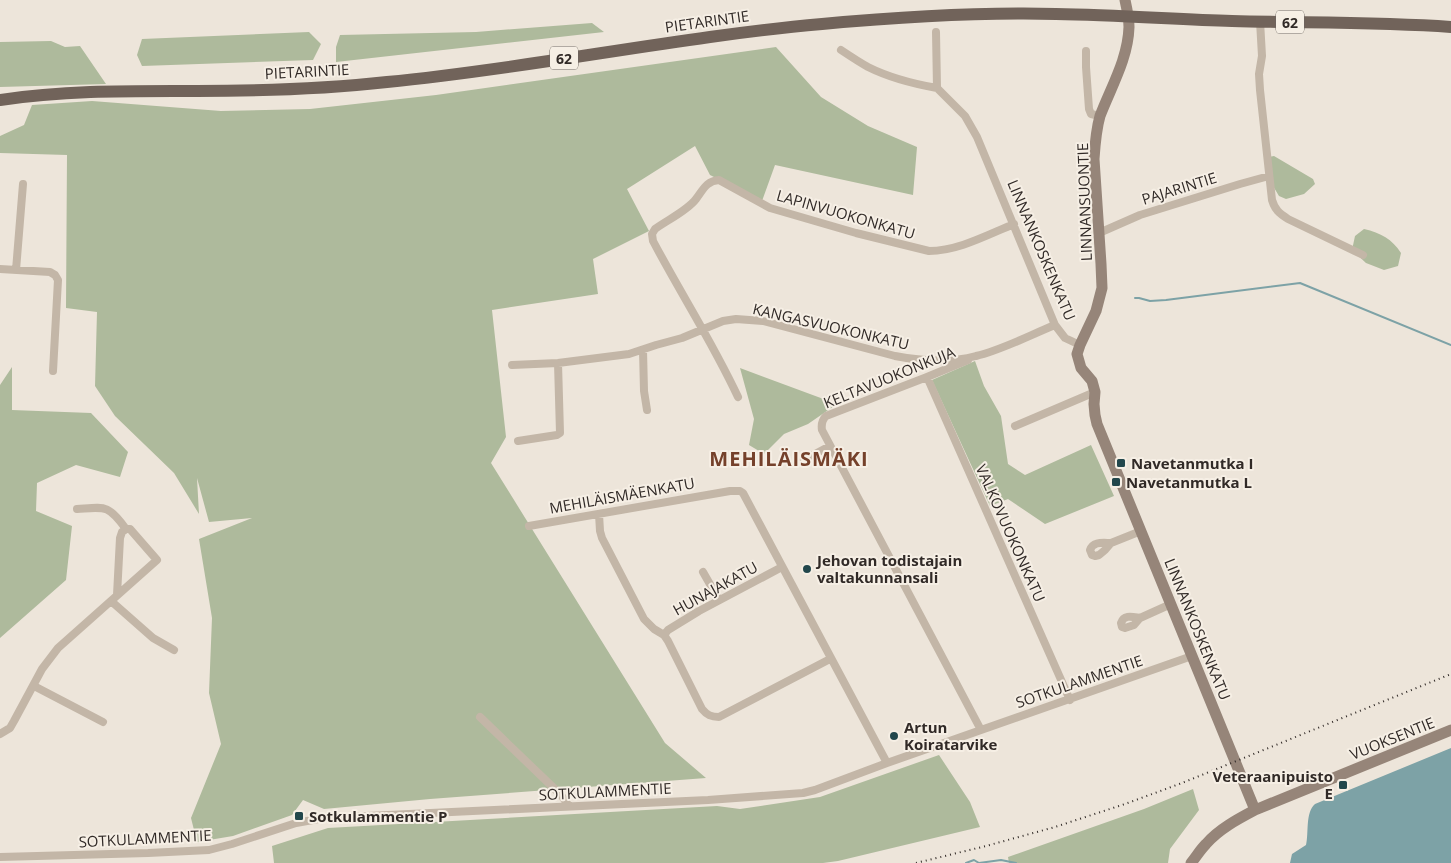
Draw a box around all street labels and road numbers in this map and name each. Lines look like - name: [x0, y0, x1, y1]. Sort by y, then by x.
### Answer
- street label: PIETARINTIE: [664, 5, 750, 37]
- road number: 62: [1276, 11, 1304, 34]
- road number: 62: [550, 46, 578, 70]
- street label: PIETARINTIE: [264, 59, 350, 83]
- street label: LINNANSUONTIE: [1072, 143, 1096, 261]
- street label: PAJARINTIE: [1139, 167, 1219, 209]
- street label: LINNANKOSKENKATU: [1003, 177, 1081, 323]
- street label: LAPINVUOKONKATU: [774, 185, 918, 243]
- street label: KANGASVUOKONKATU: [751, 298, 911, 354]
- street label: KELTAVUOKONKUJA: [820, 341, 958, 413]
- street label: VALKOVUOKONKATU: [972, 461, 1050, 605]
- street label: MEHILÄISMÄENKATU: [548, 472, 696, 518]
- street label: LINNANKOSKENKATU: [1160, 555, 1236, 703]
- street label: HUNAJAKATU: [669, 556, 761, 620]
- street label: SOTKULAMMENTIE: [1013, 650, 1145, 712]
- street label: VUOKSENTIE: [1347, 712, 1437, 764]
- street label: SOTKULAMMENTIE: [538, 778, 672, 804]
- street label: SOTKULAMMENTIE: [78, 825, 212, 851]

